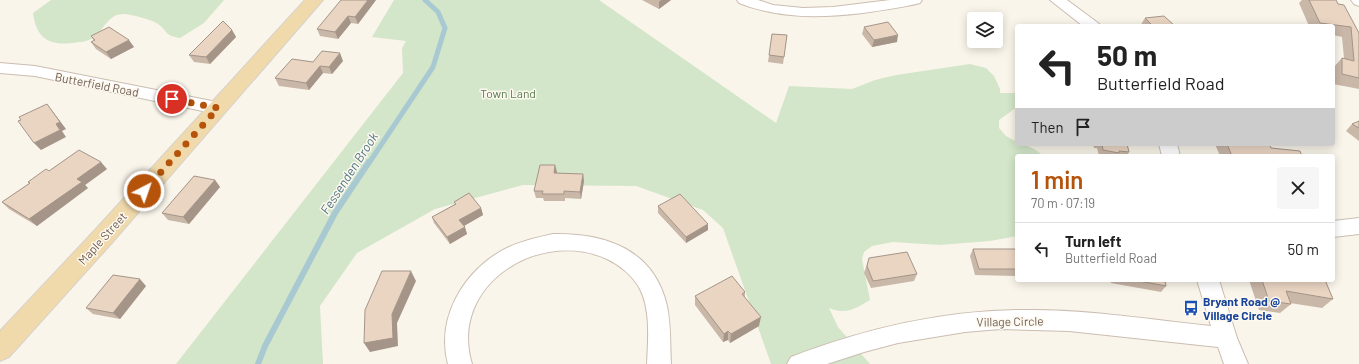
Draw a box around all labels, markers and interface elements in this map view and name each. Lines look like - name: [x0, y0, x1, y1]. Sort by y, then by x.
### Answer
- map controls: [967, 12, 1003, 48]
- button: layers: [967, 12, 1003, 48]
- text: 50 m: [1097, 38, 1157, 72]
- icon: left: [1031, 40, 1083, 92]
- street label: Butterfield Road: [54, 69, 140, 99]
- text: Butterfield Road: [1097, 72, 1225, 94]
- pin: [155, 82, 189, 116]
- park label: Town Land: [480, 86, 536, 100]
- icon: arrive: [161, 88, 183, 110]
- icon: arrive: [1072, 116, 1094, 138]
- text: Then: [1031, 118, 1064, 136]
- water label: Fessenden Brook: [317, 129, 382, 217]
- text: 1 min: [1031, 165, 1083, 194]
- button: close: [1277, 167, 1319, 209]
- position arrow: [123, 170, 165, 212]
- text: 70 m · 07:19: [1031, 195, 1095, 211]
- street label: Maple Street: [75, 209, 129, 267]
- text: Turn left: [1065, 232, 1121, 250]
- icon: left: [1031, 238, 1053, 260]
- text: 50 m: [1287, 240, 1319, 258]
- text: Butterfield Road: [1065, 250, 1157, 266]
- place label: Bryant Road @ Village Circle: [1203, 294, 1280, 322]
- bus stop icon: Bryant Road @ Village Circle: [1182, 299, 1200, 317]
- street label: Village Circle: [976, 313, 1044, 329]

